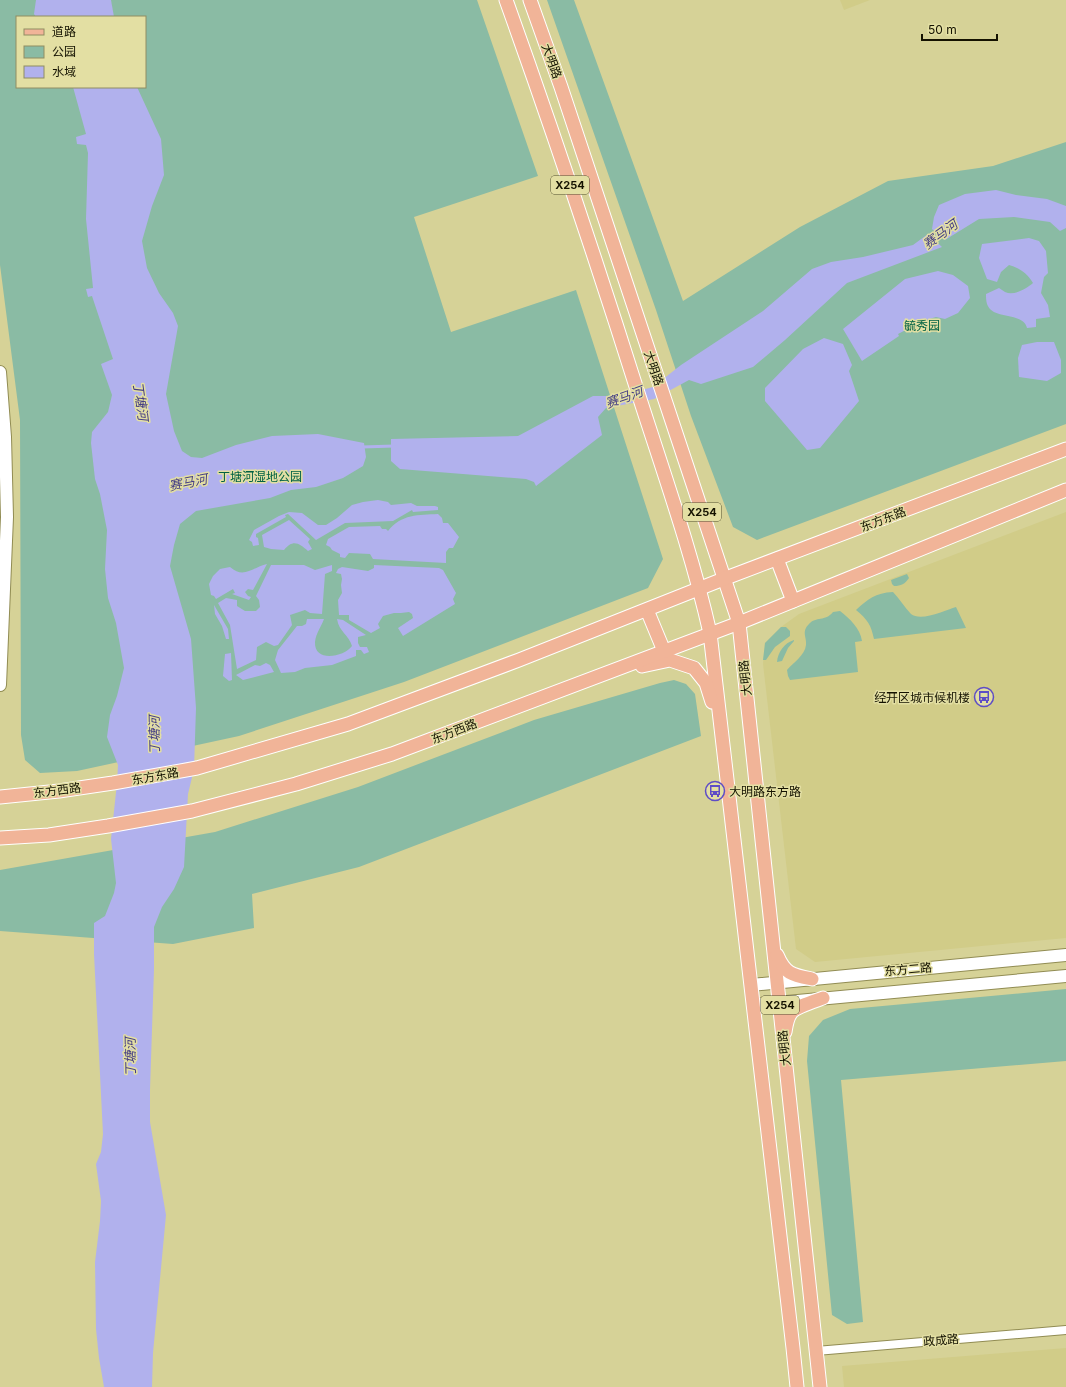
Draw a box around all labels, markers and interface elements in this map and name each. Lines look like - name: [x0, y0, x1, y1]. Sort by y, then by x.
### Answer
- legend: [16, 16, 146, 88]
- scale bar: [922, 16, 997, 42]
- text: 50 m: [928, 22, 957, 37]
- text: 道路: [52, 24, 76, 39]
- street label: 大明路: [539, 42, 565, 80]
- text: 公园: [52, 44, 76, 59]
- text: 水域: [52, 64, 76, 79]
- road number: X254: [551, 176, 589, 194]
- water label: 赛马河: [920, 214, 963, 252]
- park label: 毓秀园: [904, 318, 940, 333]
- street label: 大明路: [641, 349, 667, 387]
- water label: 丁塘河: [130, 381, 152, 424]
- water label: 赛马河: [603, 382, 648, 411]
- park label: 丁塘河湿地公园: [218, 469, 302, 484]
- water label: 赛马河: [167, 470, 212, 494]
- road number: X254: [683, 503, 721, 521]
- street label: 东方东路: [858, 503, 908, 535]
- street label: 大明路: [736, 659, 754, 697]
- bus stop icon: 经开区城市候机楼: [973, 686, 995, 708]
- place label: 经开区城市候机楼: [874, 690, 970, 705]
- water label: 丁塘河: [146, 712, 162, 755]
- street label: 东方西路: [429, 715, 479, 747]
- street label: 东方东路: [130, 764, 180, 788]
- street label: 东方西路: [32, 780, 82, 800]
- bus stop icon: 大明路东方路: [704, 780, 726, 802]
- place label: 大明路东方路: [729, 784, 801, 799]
- street label: 东方二路: [883, 959, 933, 979]
- road number: X254: [761, 996, 799, 1014]
- street label: 大明路: [775, 1029, 793, 1067]
- water label: 丁塘河: [122, 1034, 138, 1077]
- street label: 政成路: [922, 1331, 960, 1349]

